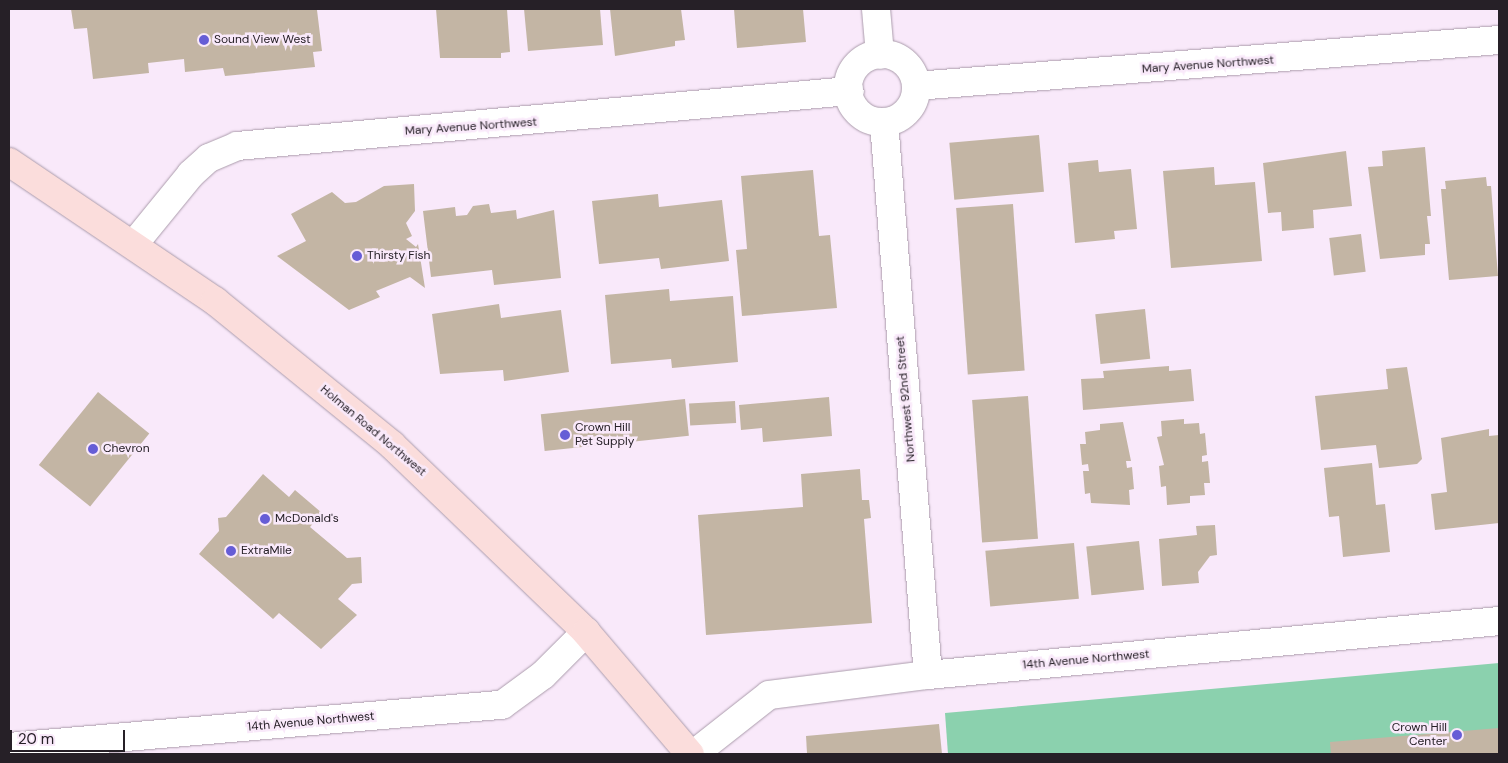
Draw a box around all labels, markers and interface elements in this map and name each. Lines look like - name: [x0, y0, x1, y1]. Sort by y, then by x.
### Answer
- place label: Sound View West: [214, 33, 311, 47]
- marker: Sound View West: [198, 34, 210, 46]
- street label: Mary Avenue Northwest: [1141, 53, 1275, 77]
- street label: Mary Avenue Northwest: [404, 115, 538, 139]
- place label: Thirsty Fish: [367, 249, 431, 263]
- marker: Thirsty Fish: [351, 250, 363, 262]
- street label: Northwest 92nd Street: [893, 335, 919, 463]
- street label: Holman Road Northwest: [317, 382, 429, 480]
- place label: Crown Hill Pet Supply: [575, 421, 634, 449]
- marker: Crown Hill Pet Supply: [559, 429, 571, 441]
- place label: Chevron: [103, 442, 150, 456]
- marker: Chevron: [87, 443, 99, 455]
- place label: McDonald's: [275, 512, 339, 526]
- marker: McDonald's: [259, 513, 271, 525]
- place label: ExtraMile: [241, 544, 292, 558]
- marker: ExtraMile: [225, 545, 237, 557]
- street label: 14th Avenue Northwest: [1022, 647, 1150, 673]
- street label: 14th Avenue Northwest: [247, 709, 375, 735]
- scale bar: [12, 720, 128, 752]
- place label: Crown Hill Center: [1392, 721, 1447, 749]
- text: 20 m: [18, 729, 54, 749]
- marker: Crown Hill Center: [1451, 729, 1463, 741]

